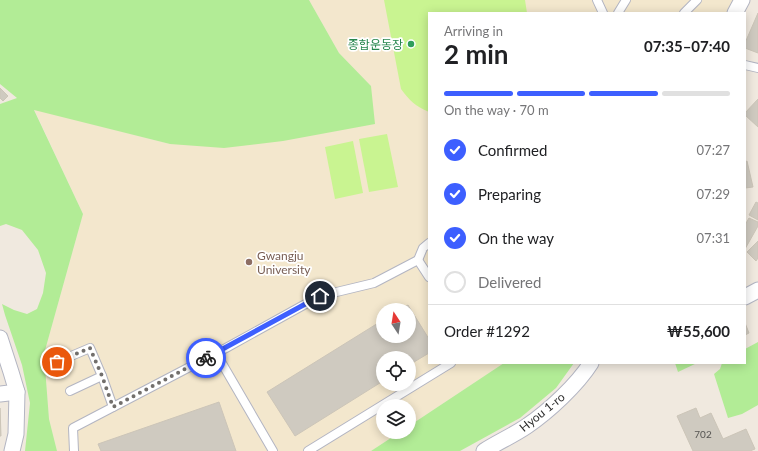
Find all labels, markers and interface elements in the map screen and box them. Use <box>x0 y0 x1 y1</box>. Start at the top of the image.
text: Arriving in <box>444 23 503 39</box>
place label: 종합운동장 <box>348 37 403 52</box>
text: 07:35–07:40 <box>644 37 730 55</box>
text: 2 min <box>444 38 508 70</box>
marker: 종합운동장 <box>406 39 416 49</box>
text: On the way · 70 m <box>444 102 549 118</box>
icon: check <box>444 139 466 161</box>
text: Confirmed <box>478 141 547 159</box>
text: 07:27 <box>697 142 730 158</box>
icon: check <box>444 183 466 205</box>
text: Preparing <box>478 185 541 203</box>
text: 07:29 <box>697 186 730 202</box>
icon: check <box>444 227 466 249</box>
text: On the way <box>478 229 554 247</box>
text: 07:31 <box>697 230 730 246</box>
place label: Gwangju University <box>257 248 311 277</box>
marker: Gwangju University <box>244 257 254 267</box>
text: Delivered <box>478 273 541 291</box>
pin <box>303 279 337 313</box>
icon: home <box>309 285 331 307</box>
north arrow <box>376 303 416 343</box>
map controls <box>376 303 416 439</box>
text: Order #1292 <box>444 322 530 340</box>
text: ₩55,600 <box>667 322 730 340</box>
courier <box>186 338 226 378</box>
pin <box>40 345 74 379</box>
icon: bike <box>195 347 217 369</box>
icon: bag <box>46 351 68 373</box>
button: locate <box>376 351 416 391</box>
street label: Hyou 1-ro <box>516 389 568 435</box>
button: layers <box>376 399 416 439</box>
house number: 702 <box>694 428 712 440</box>

